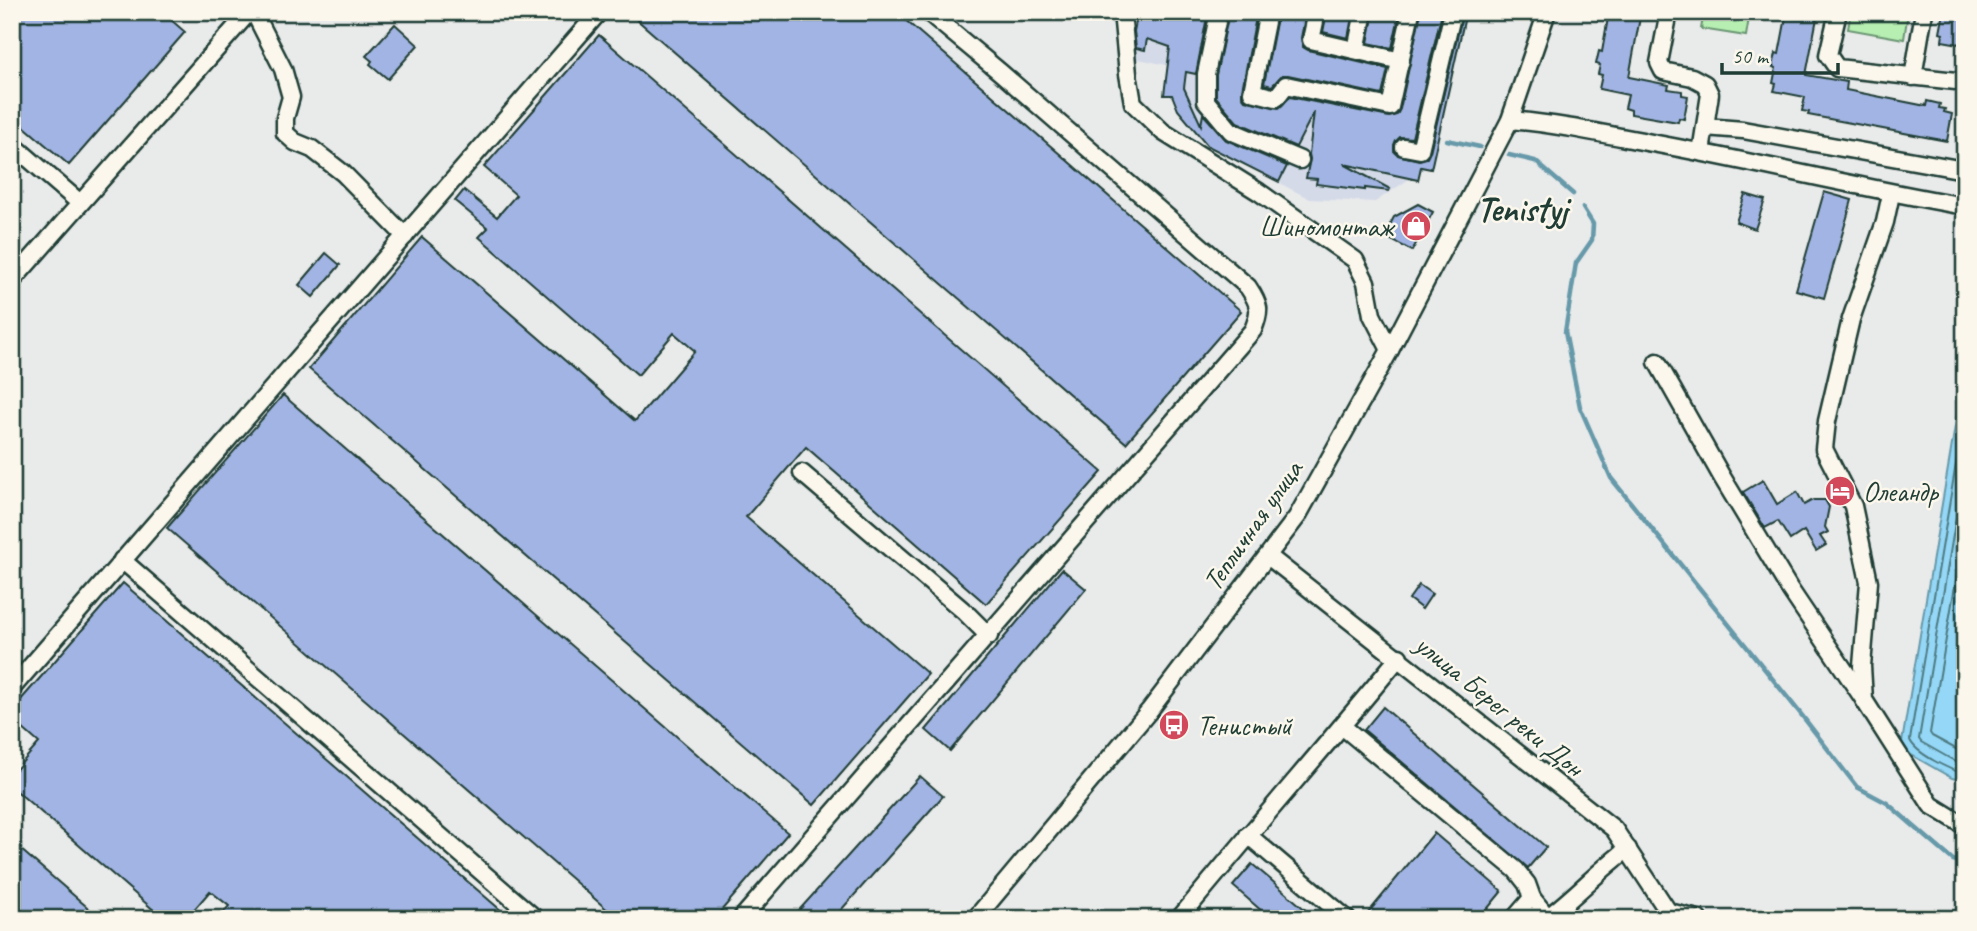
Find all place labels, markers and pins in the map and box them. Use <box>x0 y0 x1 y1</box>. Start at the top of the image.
place label: Шиномонтаж <box>1259 209 1396 244</box>
shop icon: Шиномонтаж <box>1399 209 1433 243</box>
hotel icon: Олеандр <box>1823 474 1857 508</box>
place label: Олеандр <box>1863 474 1940 509</box>
bus stop icon: Тенистый <box>1157 708 1191 742</box>
place label: Тенистый <box>1197 708 1293 743</box>

